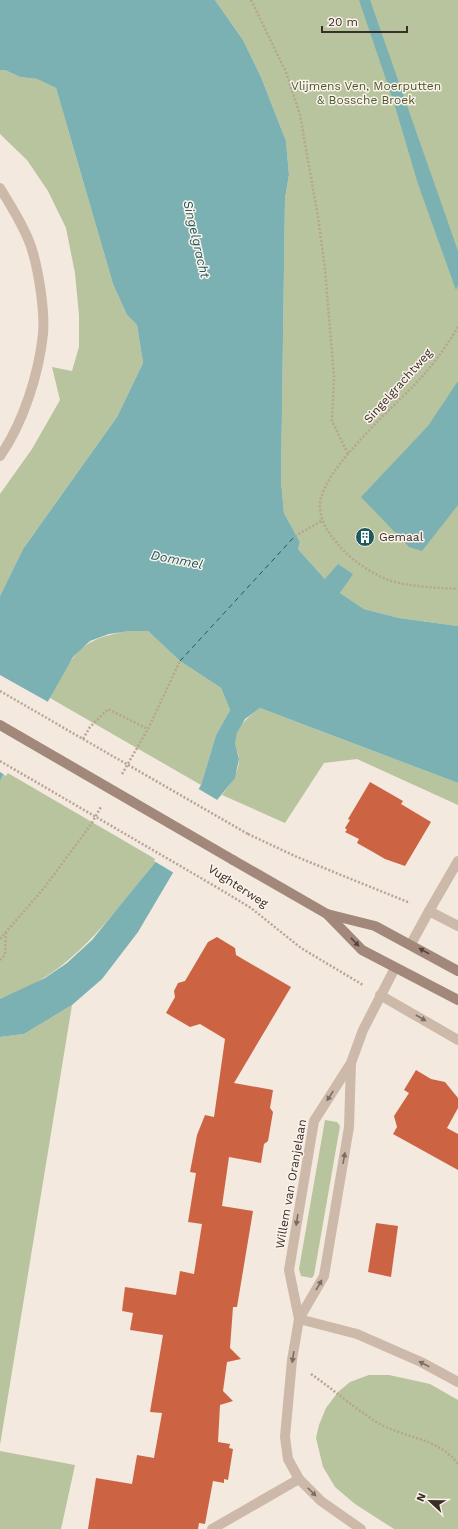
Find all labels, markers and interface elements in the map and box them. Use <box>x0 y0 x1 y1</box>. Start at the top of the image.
scale bar <box>322 8 407 34</box>
text: 20 m <box>328 15 358 29</box>
park label: Vlijmens Ven, Moerputten & Bossche Broek <box>291 79 441 107</box>
water label: Singelgracht <box>180 199 213 280</box>
street label: Singelgrachtweg <box>361 345 436 426</box>
building icon: Gemaal <box>354 526 376 548</box>
place label: Gemaal <box>379 530 424 544</box>
water label: Dommel <box>150 547 204 572</box>
street label: Vughterweg <box>205 861 271 911</box>
one-way arrow <box>350 937 359 947</box>
one-way arrow <box>418 948 430 955</box>
one-way arrow <box>415 1015 427 1022</box>
one-way arrow <box>326 1091 334 1101</box>
street label: Willem van Oranjelaan <box>273 1118 309 1250</box>
one-way arrow <box>341 1152 347 1164</box>
one-way arrow <box>294 1214 300 1226</box>
one-way arrow <box>315 1279 322 1291</box>
one-way arrow <box>289 1351 295 1363</box>
one-way arrow <box>418 1360 430 1367</box>
north arrow <box>410 1481 450 1521</box>
one-way arrow <box>307 1488 317 1497</box>
text: N <box>414 1491 429 1504</box>

